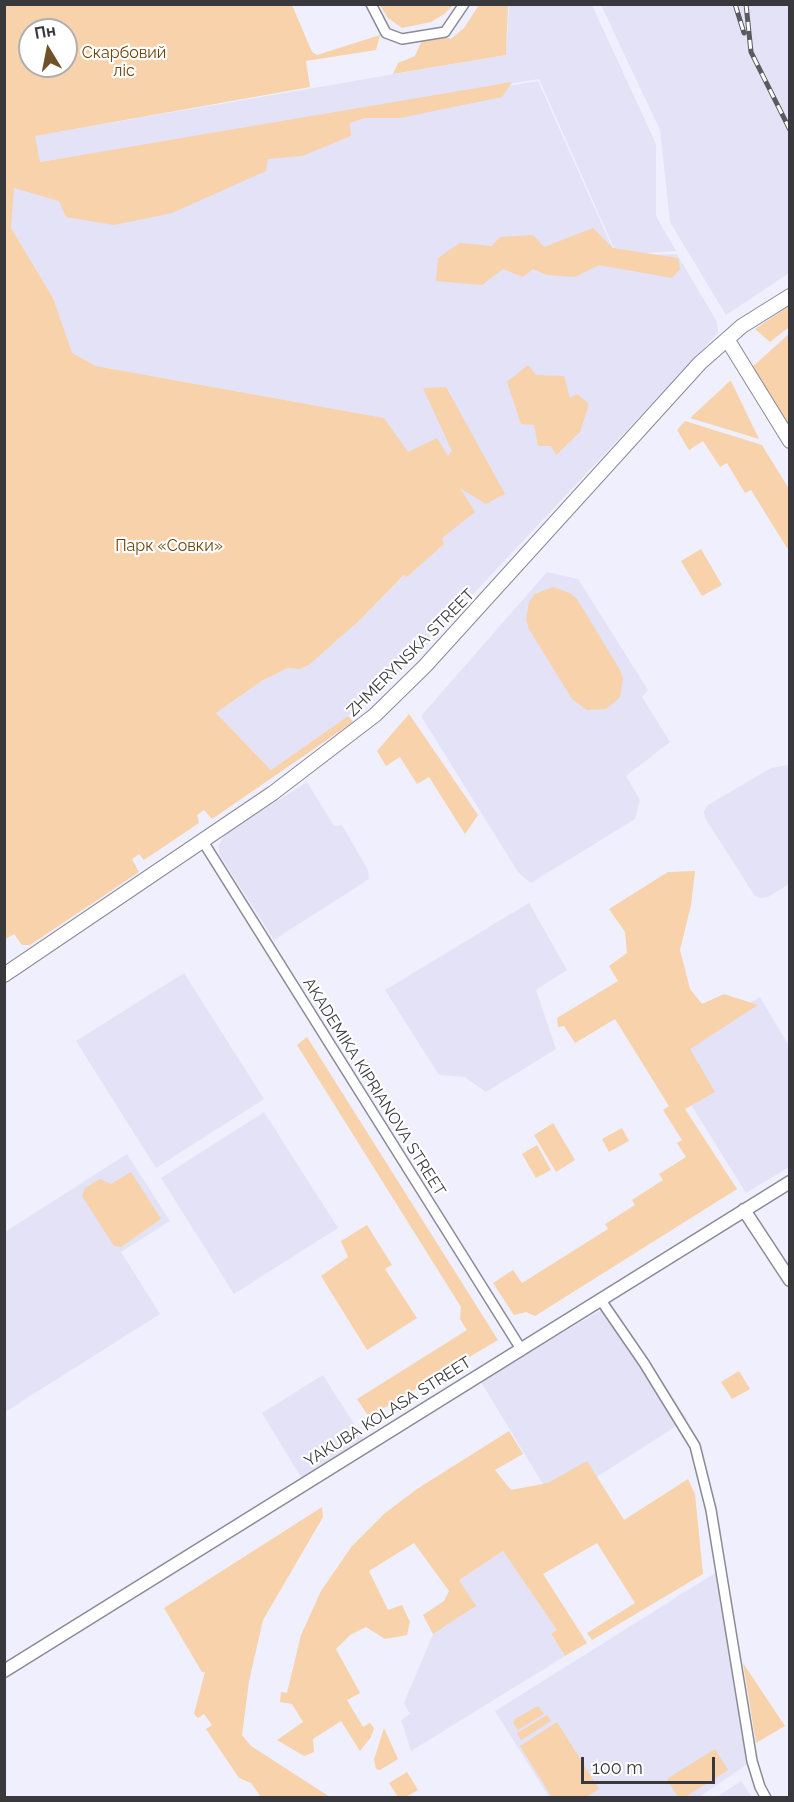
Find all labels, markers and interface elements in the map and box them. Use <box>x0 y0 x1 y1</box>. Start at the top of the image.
north arrow <box>18 18 78 78</box>
text: Пн <box>33 21 57 43</box>
park label: Скарбовий ліс <box>82 43 166 81</box>
park label: Парк «Совки» <box>115 536 223 556</box>
street label: ZHMERYNSKA STREET <box>343 585 479 721</box>
street label: AKADEMIKA KIPRIANOVA STREET <box>299 974 449 1200</box>
street label: YAKUBA KOLASA STREET <box>301 1353 475 1471</box>
scale bar <box>584 1745 718 1783</box>
text: 100 m <box>592 1757 643 1778</box>

